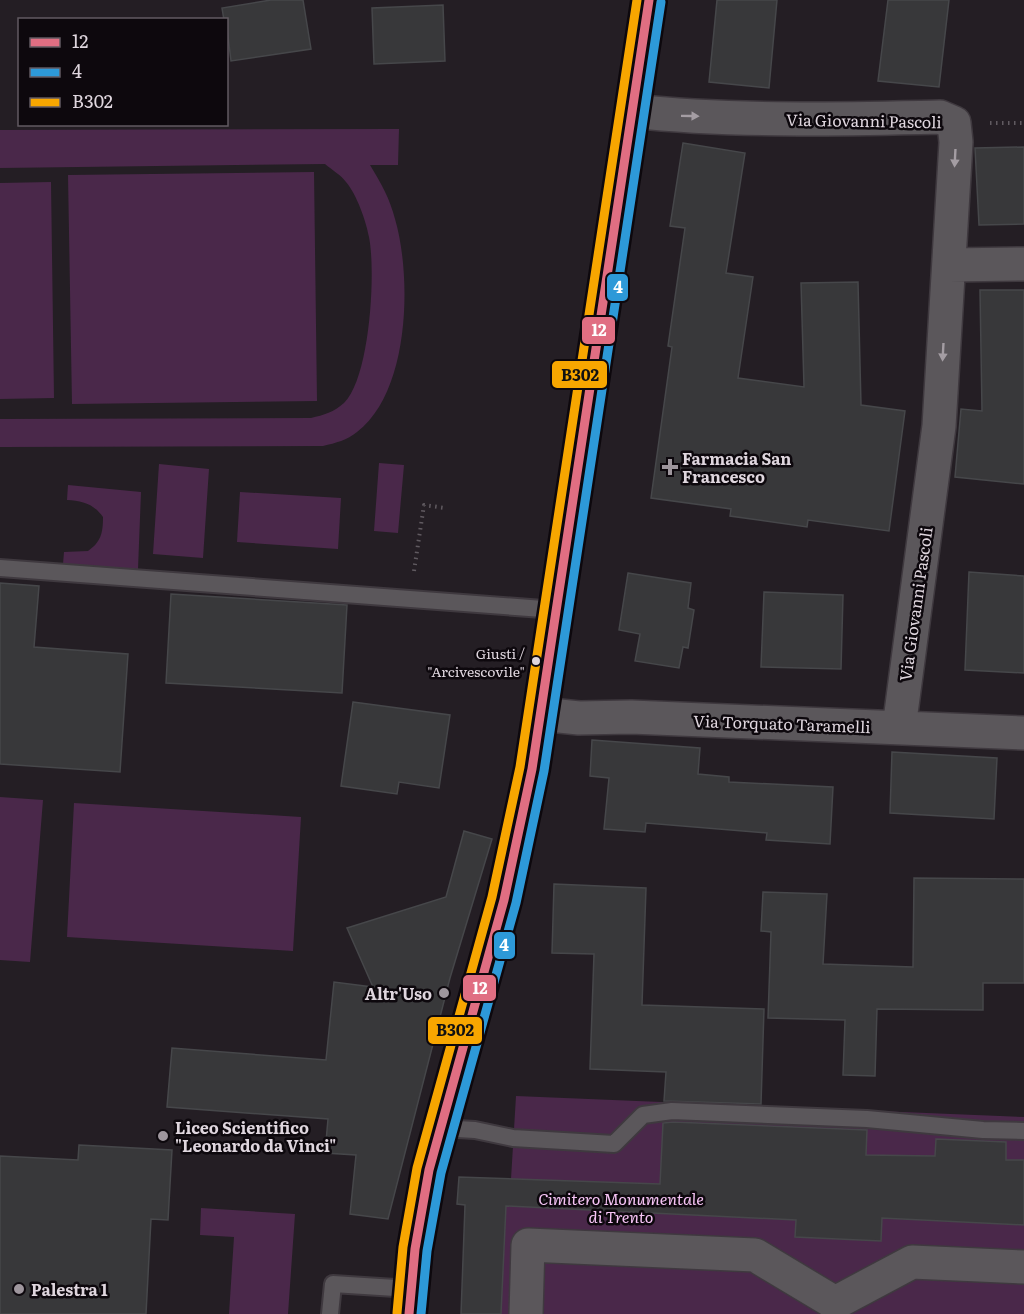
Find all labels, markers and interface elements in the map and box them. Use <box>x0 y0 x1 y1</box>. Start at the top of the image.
legend <box>18 18 228 126</box>
text: 12 <box>72 27 88 54</box>
text: 4 <box>72 57 82 84</box>
text: B302 <box>72 87 113 114</box>
street label: Via Giovanni Pascoli <box>786 107 942 133</box>
one-way arrow <box>681 111 700 120</box>
one-way arrow <box>950 148 960 167</box>
line badge: 4 <box>606 273 629 302</box>
text: 4 <box>613 274 623 298</box>
line badge: 12 <box>581 316 616 345</box>
text: 12 <box>591 317 607 341</box>
one-way arrow <box>939 343 948 362</box>
line badge: B302 <box>551 360 608 389</box>
text: B302 <box>561 362 599 386</box>
place label: Farmacia San Francesco <box>682 446 791 488</box>
marker: Farmacia San Francesco <box>663 460 677 474</box>
street label: Via Giovanni Pascoli <box>892 525 938 683</box>
place label: Giusti / "Arcivescovile" <box>427 643 525 681</box>
marker: Giusti / "Arcivescovile" <box>530 655 542 667</box>
street label: Via Torquato Taramelli <box>693 708 871 738</box>
line badge: 4 <box>493 931 516 960</box>
text: 4 <box>499 932 509 956</box>
line badge: 12 <box>462 974 497 1002</box>
text: 12 <box>472 975 488 999</box>
place label: Altr'Uso <box>365 981 432 1005</box>
marker: Altr'Uso <box>437 986 451 1000</box>
line badge: B302 <box>427 1016 483 1045</box>
text: B302 <box>436 1017 474 1041</box>
place label: Liceo Scientifico "Leonardo da Vinci" <box>175 1115 336 1157</box>
marker: Liceo Scientifico "Leonardo da Vinci" <box>156 1129 170 1143</box>
park label: Cimitero Monumentale di Trento <box>538 1186 704 1228</box>
place label: Palestra 1 <box>31 1277 108 1301</box>
marker: Palestra 1 <box>12 1282 26 1296</box>

